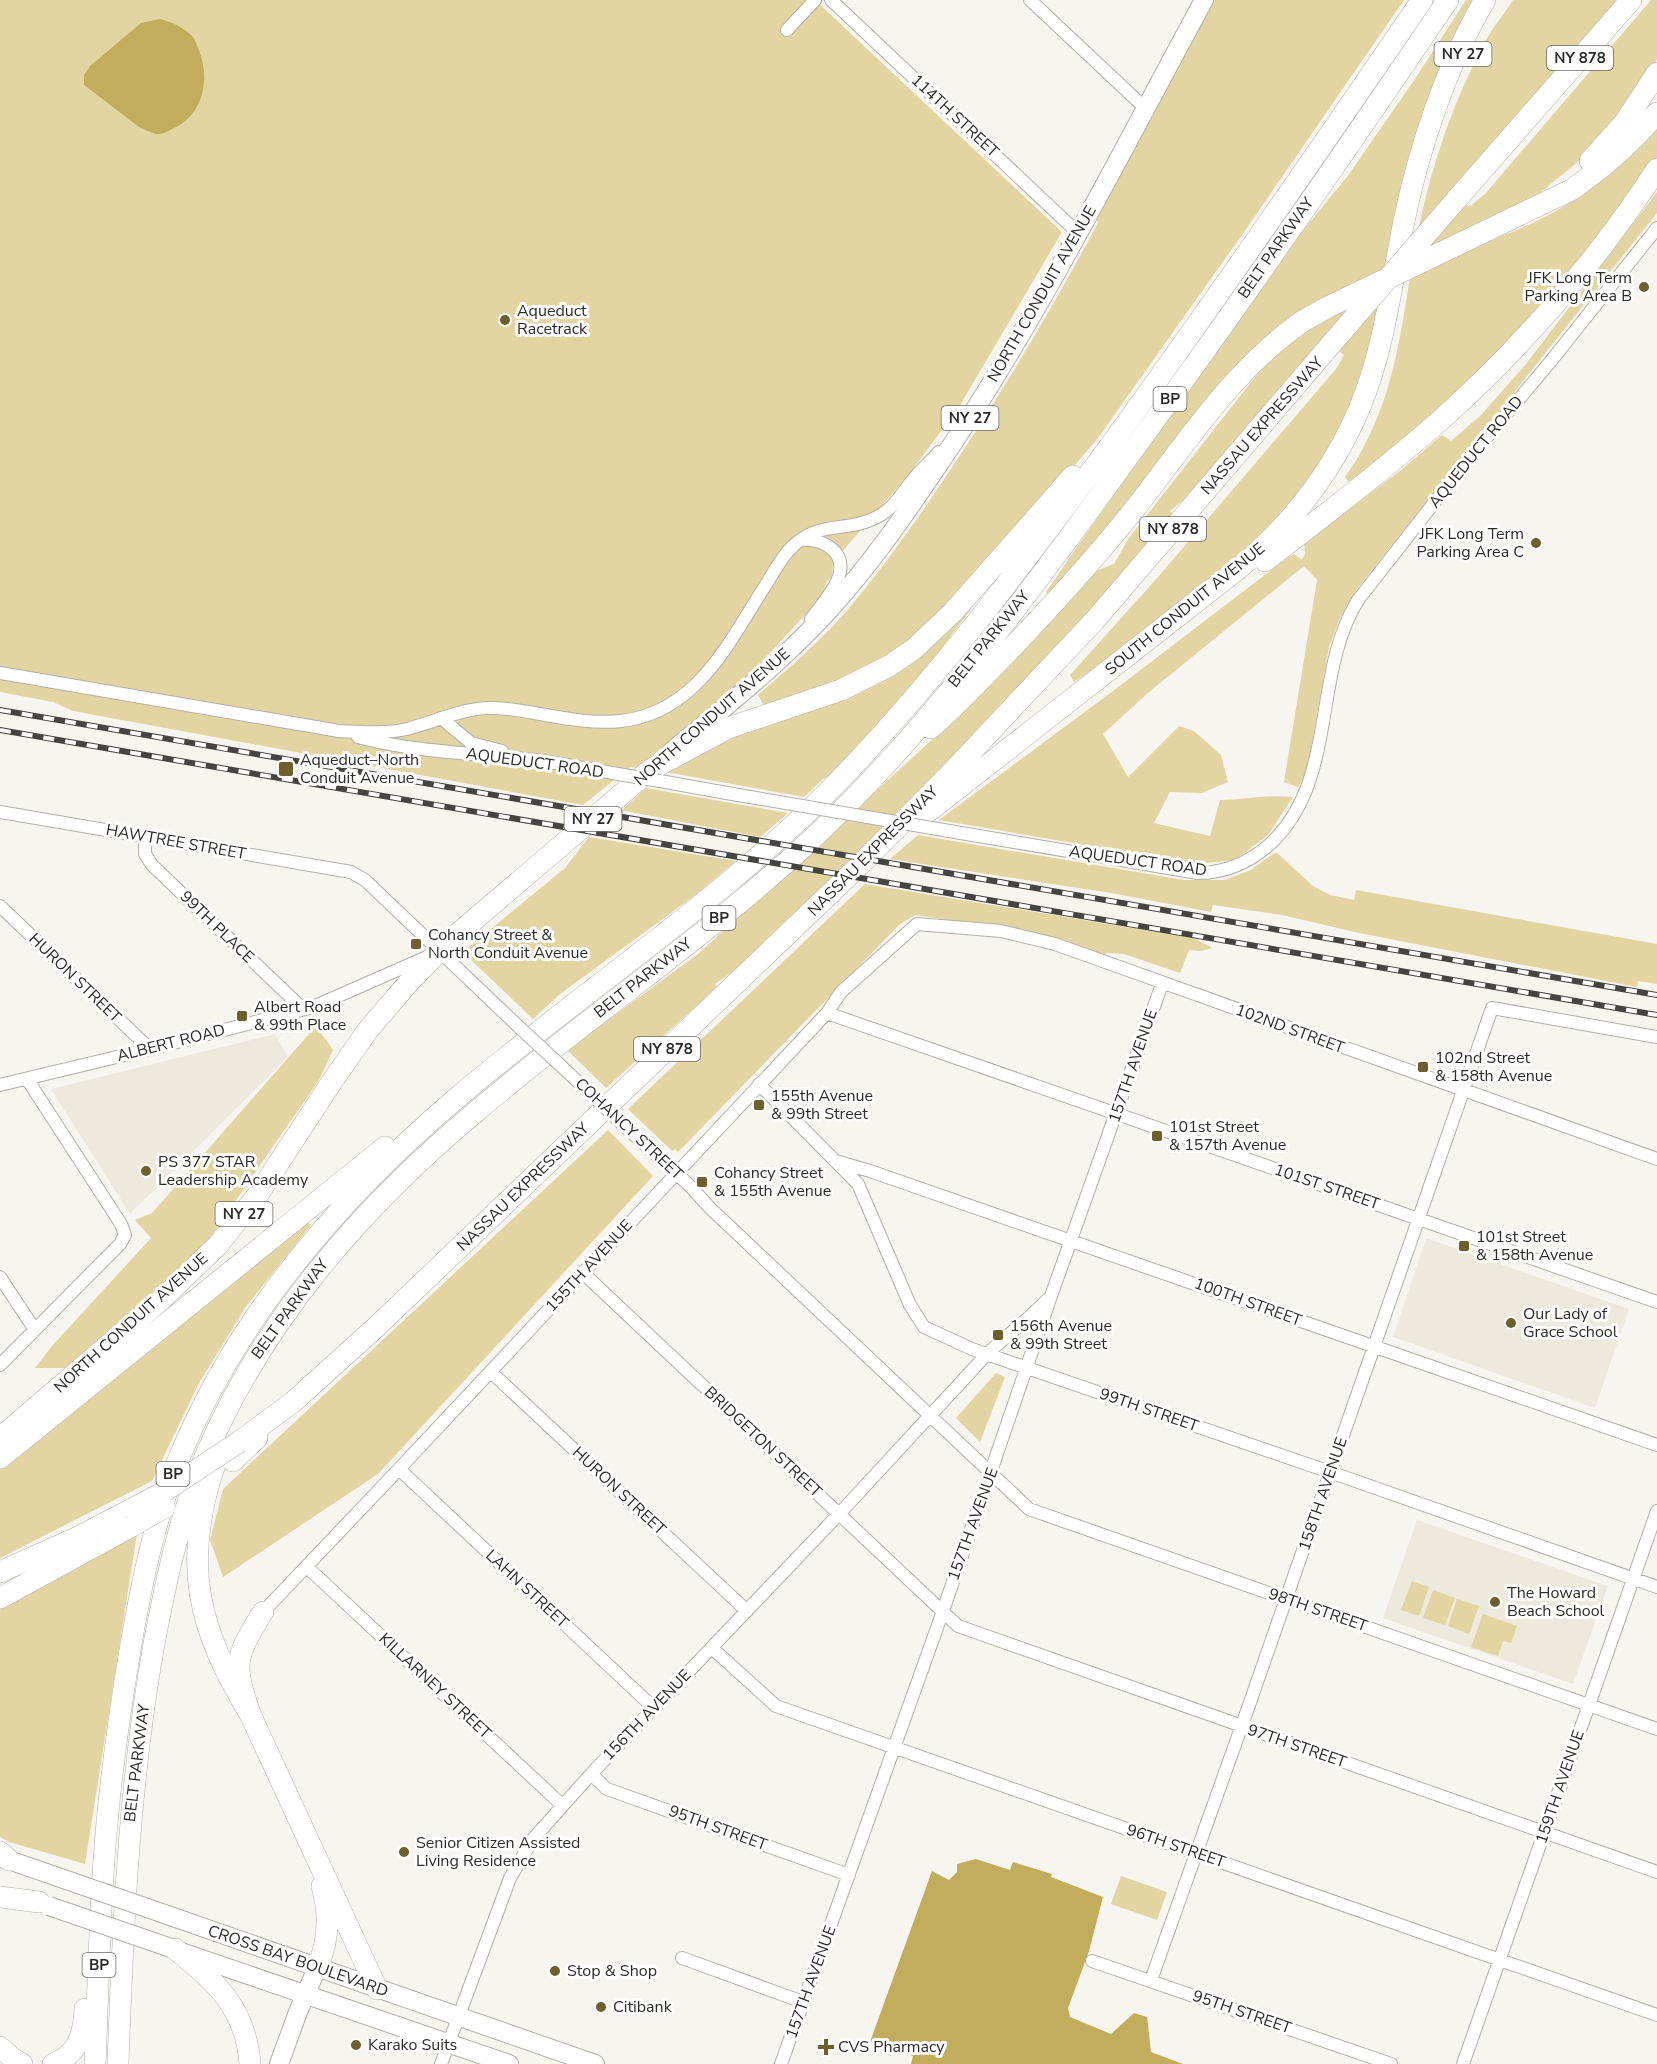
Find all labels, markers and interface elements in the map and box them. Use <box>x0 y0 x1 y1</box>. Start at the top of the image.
road number: NY 27 <box>1434 42 1492 66</box>
road number: NY 878 <box>1547 46 1613 70</box>
street label: 114TH STREET <box>906 70 1004 163</box>
street label: BELT PARKWAY <box>1233 193 1319 303</box>
street label: NORTH CONDUIT AVENUE <box>982 202 1102 386</box>
place label: JFK Long Term Parking Area B <box>1525 267 1632 307</box>
marker: JFK Long Term Parking Area B <box>1637 280 1651 294</box>
place label: Aqueduct Racetrack <box>517 300 588 340</box>
marker: Aqueduct Racetrack <box>498 313 512 327</box>
street label: NASSAU EXPRESSWAY <box>1196 352 1328 500</box>
road number: BP <box>1154 387 1186 411</box>
street label: AQUEDUCT ROAD <box>1424 391 1528 513</box>
road number: NY 27 <box>942 406 998 430</box>
road number: NY 878 <box>1140 517 1206 541</box>
place label: JFK Long Term Parking Area C <box>1417 523 1524 563</box>
marker: JFK Long Term Parking Area C <box>1529 536 1543 550</box>
street label: SOUTH CONDUIT AVENUE <box>1101 538 1269 680</box>
street label: BELT PARKWAY <box>943 586 1035 692</box>
street label: NORTH CONDUIT AVENUE <box>629 643 795 791</box>
street label: AQUEDUCT ROAD <box>465 742 605 784</box>
place label: Aqueduct–North Conduit Avenue <box>300 749 419 789</box>
marker: Aqueduct–North Conduit Avenue <box>277 760 295 778</box>
street label: NASSAU EXPRESSWAY <box>803 781 943 921</box>
road number: NY 27 <box>564 807 622 831</box>
street label: HAWTREE STREET <box>104 819 248 865</box>
street label: AQUEDUCT ROAD <box>1068 840 1208 882</box>
street label: 99TH PLACE <box>175 886 259 968</box>
road number: BP <box>702 906 736 930</box>
place label: Cohancy Street & North Conduit Avenue <box>428 924 588 964</box>
street label: HURON STREET <box>24 928 126 1028</box>
street label: BELT PARKWAY <box>590 933 697 1023</box>
marker: Cohancy Street & North Conduit Avenue <box>409 937 423 951</box>
place label: Albert Road & 99th Place <box>254 996 346 1036</box>
street label: 102ND STREET <box>1232 999 1348 1059</box>
street label: 157TH AVENUE <box>1103 1006 1163 1126</box>
marker: Albert Road & 99th Place <box>235 1009 249 1023</box>
street label: ALBERT ROAD <box>115 1019 227 1067</box>
road number: NY 878 <box>634 1037 700 1061</box>
place label: 102nd Street & 158th Avenue <box>1435 1047 1552 1087</box>
marker: 102nd Street & 158th Avenue <box>1416 1060 1430 1074</box>
street label: COHANCY STREET <box>570 1073 688 1185</box>
place label: 155th Avenue & 99th Street <box>771 1085 873 1125</box>
marker: 155th Avenue & 99th Street <box>752 1098 766 1112</box>
place label: 101st Street & 157th Avenue <box>1169 1116 1286 1156</box>
street label: NASSAU EXPRESSWAY <box>452 1117 594 1256</box>
marker: 101st Street & 157th Avenue <box>1150 1129 1164 1143</box>
place label: PS 377 STAR Leadership Academy <box>158 1151 309 1191</box>
street label: 101ST STREET <box>1271 1159 1383 1215</box>
place label: Cohancy Street & 155th Avenue <box>714 1162 831 1202</box>
marker: PS 377 STAR Leadership Academy <box>139 1164 153 1178</box>
marker: Cohancy Street & 155th Avenue <box>695 1175 709 1189</box>
road number: NY 27 <box>216 1202 272 1226</box>
street label: 155TH AVENUE <box>540 1215 638 1317</box>
place label: 101st Street & 158th Avenue <box>1476 1226 1593 1266</box>
marker: 101st Street & 158th Avenue <box>1457 1239 1471 1253</box>
street label: NORTH CONDUIT AVENUE <box>49 1248 213 1398</box>
street label: BELT PARKWAY <box>246 1254 334 1363</box>
street label: 100TH STREET <box>1191 1272 1305 1332</box>
place label: Our Lady of Grace School <box>1523 1303 1618 1343</box>
place label: 156th Avenue & 99th Street <box>1010 1315 1112 1355</box>
marker: Our Lady of Grace School <box>1504 1316 1518 1330</box>
marker: 156th Avenue & 99th Street <box>991 1328 1005 1342</box>
street label: BRIDGETON STREET <box>699 1382 827 1503</box>
street label: 99TH STREET <box>1097 1383 1202 1437</box>
street label: 158TH AVENUE <box>1293 1434 1353 1554</box>
street label: HURON STREET <box>567 1442 671 1540</box>
road number: BP <box>156 1462 190 1486</box>
street label: 157TH AVENUE <box>942 1464 1004 1584</box>
street label: LAHN STREET <box>481 1545 574 1633</box>
place label: The Howard Beach School <box>1507 1582 1605 1622</box>
street label: 98TH STREET <box>1266 1583 1371 1637</box>
marker: The Howard Beach School <box>1488 1595 1502 1609</box>
street label: KILLARNEY STREET <box>374 1628 496 1744</box>
street label: 156TH AVENUE <box>598 1665 696 1765</box>
street label: BELT PARKWAY <box>119 1702 155 1823</box>
street label: 97TH STREET <box>1245 1719 1350 1773</box>
street label: 159TH AVENUE <box>1530 1727 1590 1847</box>
street label: 95TH STREET <box>666 1800 771 1856</box>
street label: 96TH STREET <box>1124 1819 1229 1873</box>
place label: Senior Citizen Assisted Living Residence <box>416 1832 580 1872</box>
marker: Senior Citizen Assisted Living Residence <box>397 1845 411 1859</box>
street label: CROSS BAY BOULEVARD <box>205 1920 391 2002</box>
street label: 157TH AVENUE <box>780 1922 842 2042</box>
road number: BP <box>82 1953 116 1977</box>
place label: Stop & Shop <box>567 1960 657 1982</box>
marker: Stop & Shop <box>548 1964 562 1978</box>
street label: 95TH STREET <box>1190 1985 1295 2039</box>
place label: Citibank <box>613 1996 673 2018</box>
marker: Citibank <box>594 2000 608 2014</box>
place label: Karako Suits <box>368 2034 457 2056</box>
place label: CVS Pharmacy <box>838 2036 945 2058</box>
marker: Karako Suits <box>349 2038 363 2052</box>
marker: CVS Pharmacy <box>819 2040 833 2054</box>

